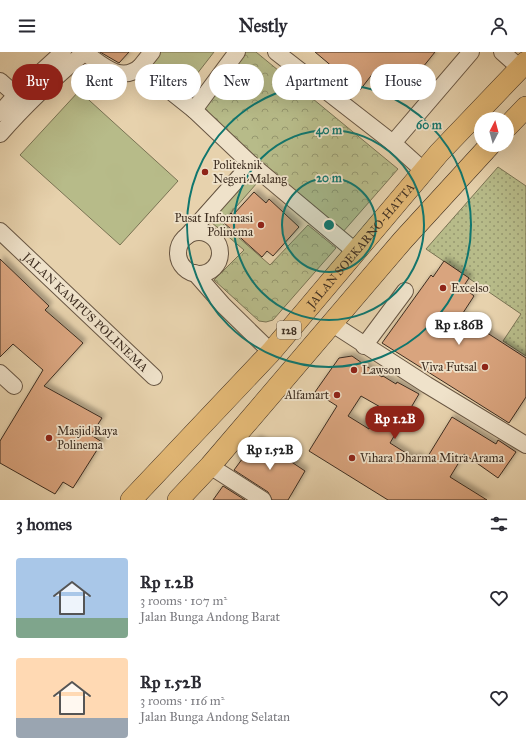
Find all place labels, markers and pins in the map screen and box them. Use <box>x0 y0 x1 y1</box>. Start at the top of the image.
place label: Politeknik Negeri Malang <box>213 158 287 187</box>
marker: Politeknik Negeri Malang <box>200 167 210 177</box>
place label: Pusat Informasi Polinema <box>174 211 254 239</box>
centre of rings <box>322 218 336 232</box>
marker: Pusat Informasi Polinema <box>256 220 266 230</box>
place label: Excelso <box>451 281 489 295</box>
marker: Excelso <box>438 283 448 293</box>
pin: Rp 1.86B <box>418 312 500 346</box>
place label: Viva Futsal <box>420 360 478 374</box>
marker: Viva Futsal <box>480 362 490 372</box>
place label: Lawson <box>362 363 401 377</box>
marker: Lawson <box>349 365 359 375</box>
place label: Alfamart <box>284 388 330 402</box>
marker: Alfamart <box>332 390 342 400</box>
pin: Rp 1.2B <box>358 406 432 440</box>
place label: Masjid Raya Polinema <box>57 424 119 452</box>
marker: Masjid Raya Polinema <box>44 433 54 443</box>
pin: Rp 1.52B <box>229 437 311 471</box>
place label: Vihara Dharma Mitra Arama <box>359 451 505 465</box>
marker: Vihara Dharma Mitra Arama <box>347 453 357 463</box>

